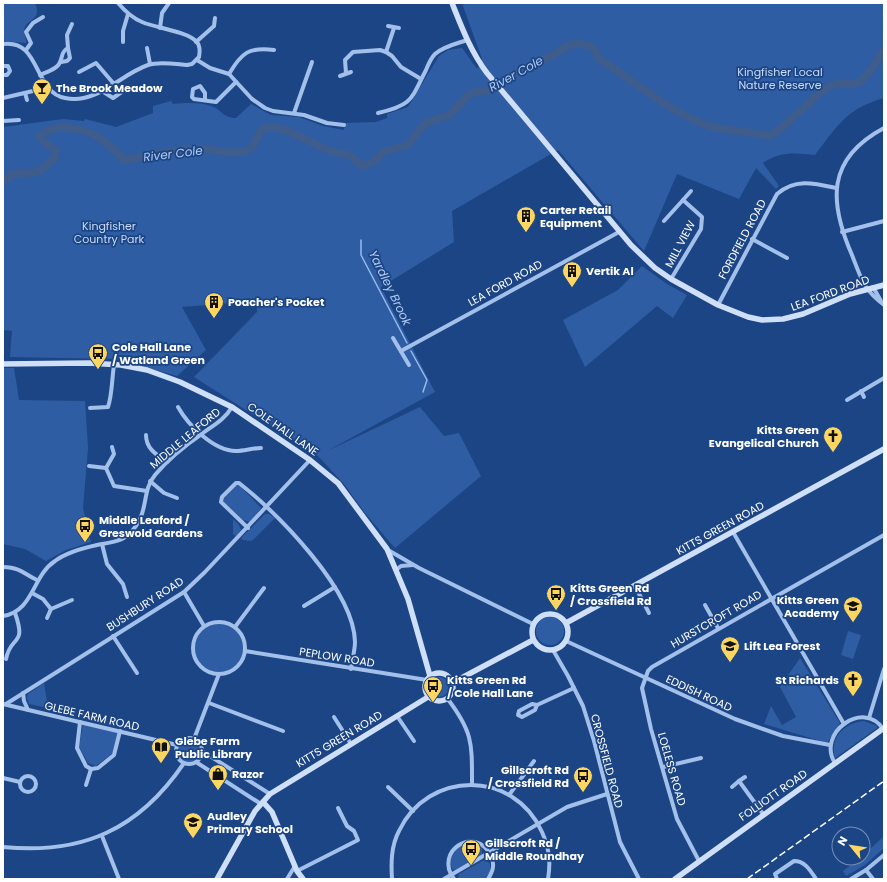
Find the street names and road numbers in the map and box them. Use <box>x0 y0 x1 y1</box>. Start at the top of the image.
street label: FORDFIELD ROAD <box>714 196 770 282</box>
street label: MILL VIEW <box>661 217 699 270</box>
street label: LEA FORD ROAD <box>465 256 545 310</box>
street label: LEA FORD ROAD <box>788 271 872 315</box>
street label: COLE HALL LANE <box>244 399 322 459</box>
street label: MIDDLE LEAFORD <box>146 404 224 472</box>
street label: KITTS GREEN ROAD <box>673 497 767 559</box>
street label: BUSHBURY ROAD <box>103 573 187 635</box>
street label: HURSTCROFT ROAD <box>667 586 765 652</box>
street label: PEPLOW ROAD <box>298 643 376 671</box>
street label: EDDISH ROAD <box>663 671 735 715</box>
street label: GLEBE FARM ROAD <box>43 697 141 735</box>
street label: KITTS GREEN ROAD <box>293 707 385 771</box>
street label: CROSSFIELD ROAD <box>587 712 627 810</box>
street label: LOELESS ROAD <box>654 730 690 808</box>
street label: FOLLIOTT ROAD <box>735 765 811 825</box>

